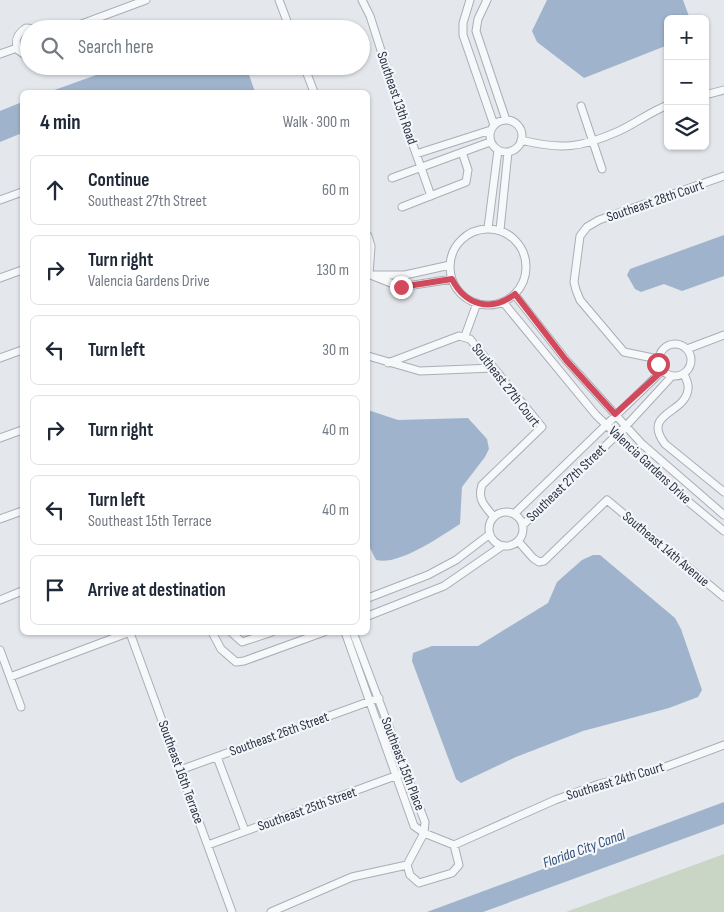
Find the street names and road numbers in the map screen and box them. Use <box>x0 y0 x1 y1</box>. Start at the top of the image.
street label: Southeast 13th Road <box>373 49 421 147</box>
street label: Southeast 28th Court <box>604 176 706 226</box>
street label: Southeast 27th Court <box>468 340 544 430</box>
street label: Valencia Gardens Drive <box>605 422 695 508</box>
street label: Southeast 27th Street <box>523 441 609 525</box>
street label: Southeast 14th Avenue <box>619 508 713 590</box>
street label: Southeast 26th Street <box>227 708 331 760</box>
street label: Southeast 15th Place <box>377 715 429 813</box>
street label: Southeast 16th Terrace <box>154 718 208 826</box>
street label: Southeast 24th Court <box>564 758 666 804</box>
street label: Southeast 25th Street <box>255 783 359 835</box>

